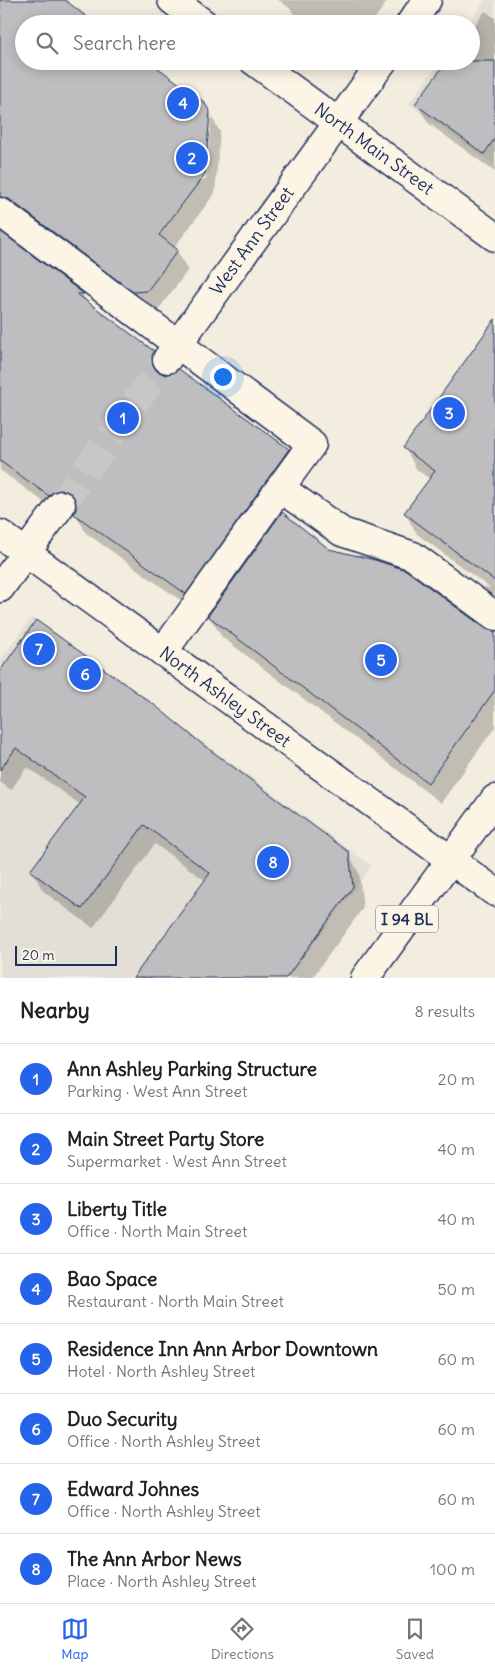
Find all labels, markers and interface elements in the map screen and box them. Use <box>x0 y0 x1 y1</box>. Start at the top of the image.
search box <box>15 15 480 70</box>
icon: search <box>33 29 61 57</box>
text: Search here <box>73 31 176 55</box>
pin: 4 <box>167 84 199 122</box>
street label: North Main Street <box>310 98 438 200</box>
pin: 2 <box>176 139 208 177</box>
street label: West Ann Street <box>204 182 299 300</box>
your location <box>210 364 236 390</box>
pin: 3 <box>433 394 465 432</box>
pin: 1 <box>107 399 139 437</box>
pin: 7 <box>23 630 55 668</box>
street label: North Ashley Street <box>155 641 296 752</box>
pin: 5 <box>365 641 397 679</box>
pin: 6 <box>69 655 101 693</box>
pin: 8 <box>257 843 289 881</box>
road number: I 94 BL <box>376 906 438 932</box>
scale bar <box>15 943 118 966</box>
text: 20 m <box>22 946 55 964</box>
text: Nearby <box>20 997 90 1024</box>
text: 8 results <box>414 1001 475 1021</box>
text: Ann Ashley Parking Structure <box>67 1057 317 1081</box>
text: 1 <box>33 1069 39 1089</box>
text: 20 m <box>438 1069 475 1089</box>
text: Parking · West Ann Street <box>67 1081 247 1101</box>
text: Main Street Party Store <box>67 1127 264 1151</box>
text: 2 <box>32 1139 40 1159</box>
text: 40 m <box>437 1139 475 1159</box>
text: Supermarket · West Ann Street <box>67 1151 287 1171</box>
text: Liberty Title <box>67 1197 167 1221</box>
text: 3 <box>31 1209 41 1229</box>
text: 40 m <box>437 1209 475 1229</box>
text: Office · North Main Street <box>67 1221 247 1241</box>
text: Bao Space <box>67 1267 157 1291</box>
text: 4 <box>31 1279 41 1299</box>
text: 50 m <box>437 1279 475 1299</box>
text: Restaurant · North Main Street <box>67 1291 284 1311</box>
text: Residence Inn Ann Arbor Downtown <box>67 1337 378 1361</box>
text: 5 <box>31 1349 41 1369</box>
text: 60 m <box>437 1349 475 1369</box>
text: Hotel · North Ashley Street <box>67 1361 255 1381</box>
text: Duo Security <box>67 1407 177 1431</box>
text: 6 <box>31 1419 41 1439</box>
text: 60 m <box>437 1419 475 1439</box>
text: Office · North Ashley Street <box>67 1431 261 1451</box>
text: Edward Johnes <box>67 1477 199 1501</box>
text: 7 <box>32 1489 40 1509</box>
text: 60 m <box>437 1489 475 1509</box>
text: Office · North Ashley Street <box>67 1501 261 1521</box>
text: The Ann Arbor News <box>67 1547 242 1571</box>
text: 8 <box>31 1559 41 1579</box>
text: 100 m <box>430 1559 475 1579</box>
text: Place · North Ashley Street <box>67 1571 256 1591</box>
tab: Map <box>61 1615 89 1663</box>
tab: Directions <box>211 1615 274 1663</box>
tab: Saved <box>396 1615 434 1663</box>

